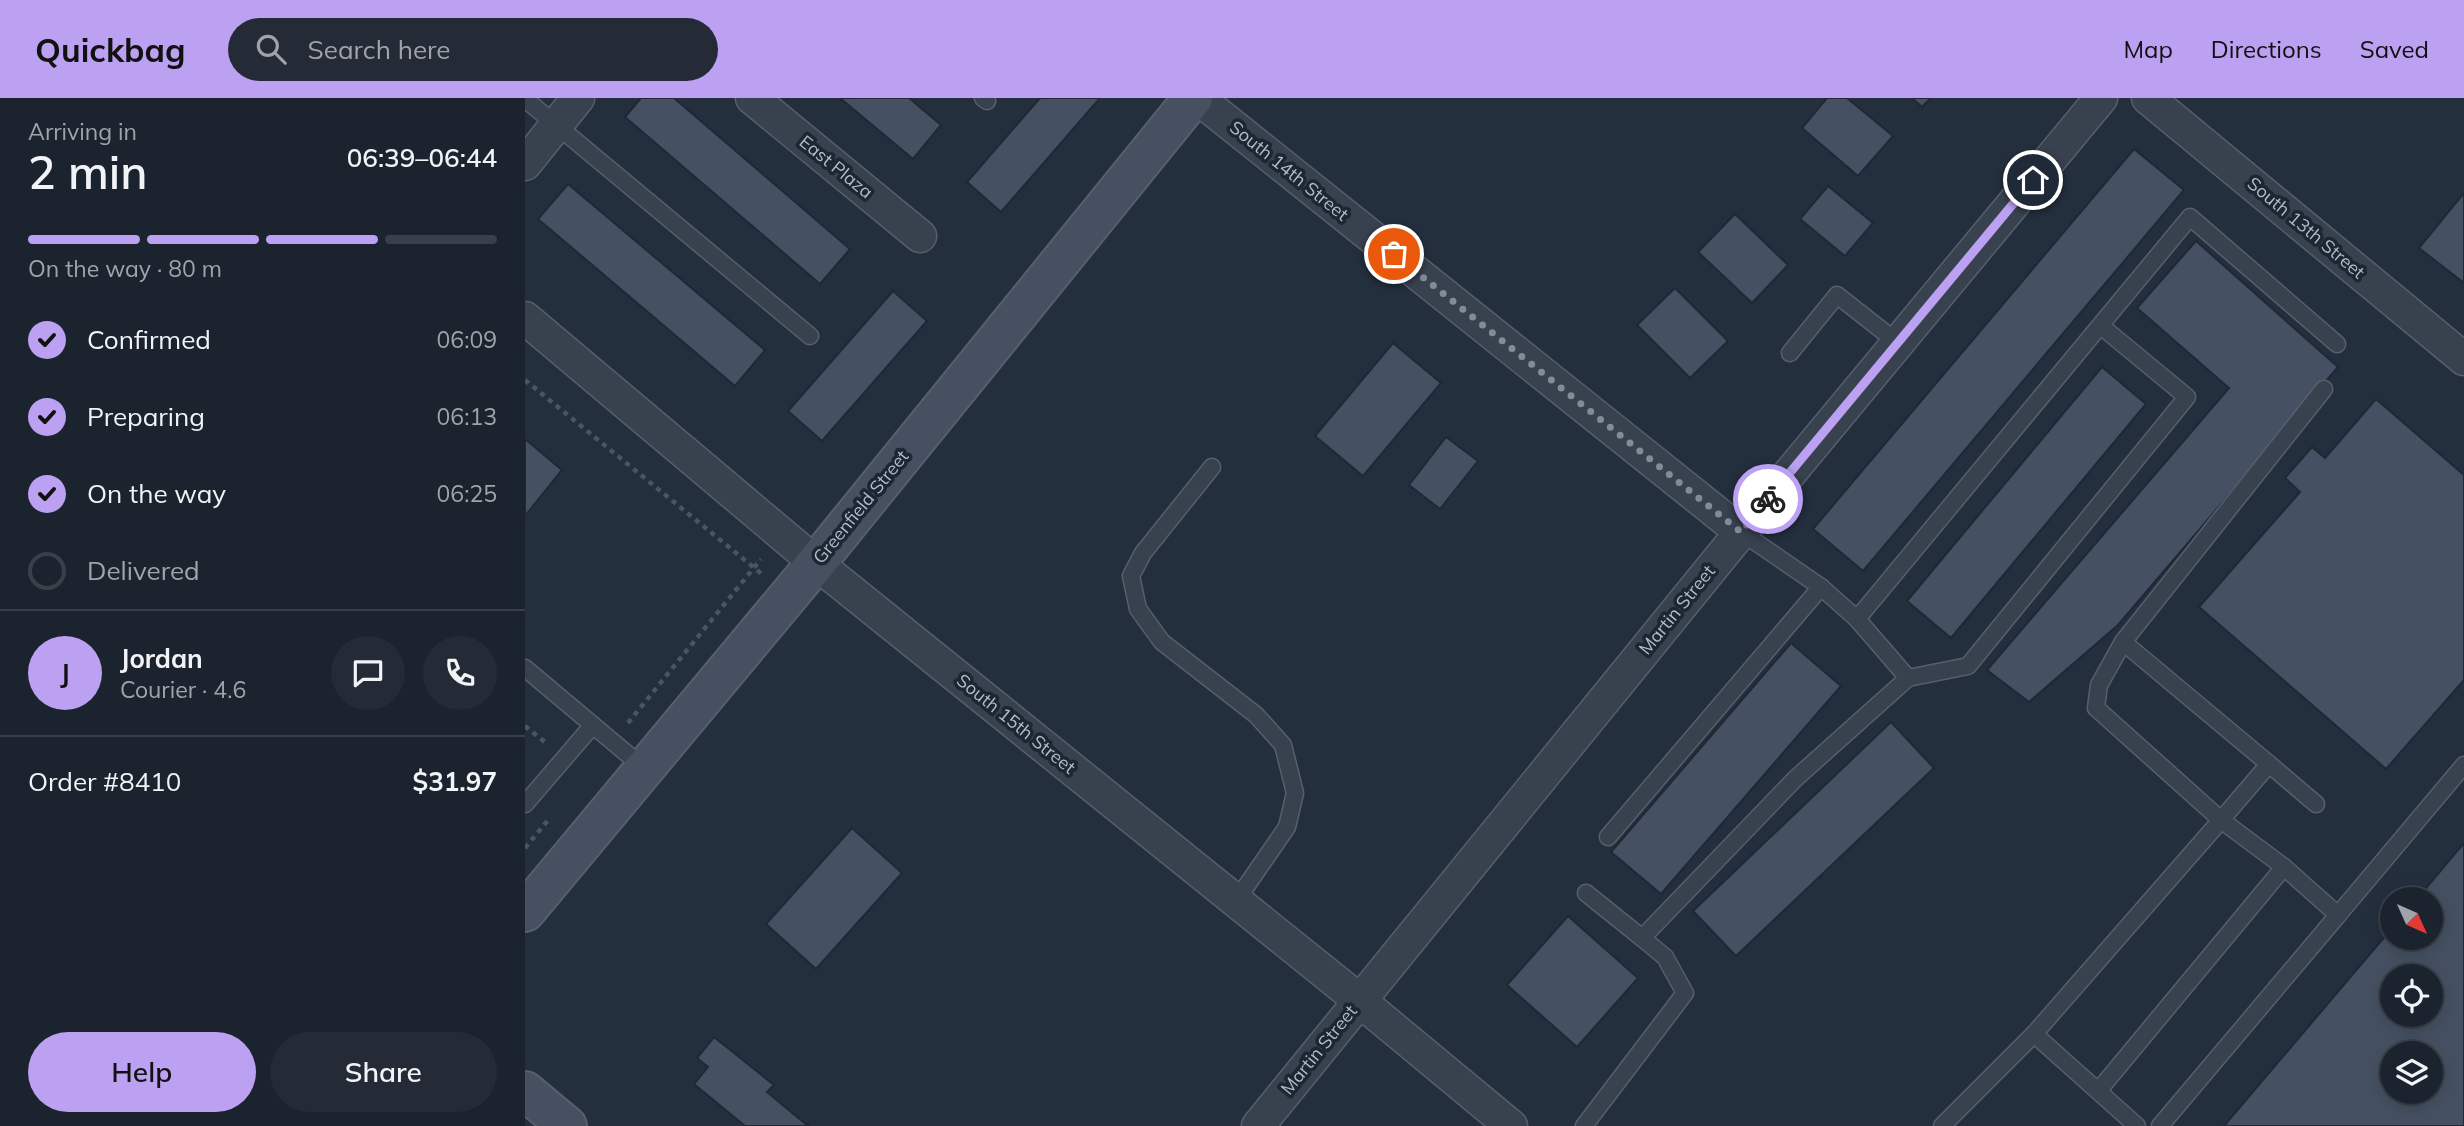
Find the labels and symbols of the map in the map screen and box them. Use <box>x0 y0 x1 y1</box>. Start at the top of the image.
street label: South 14th Street <box>1225 116 1353 226</box>
street label: East Plaza <box>795 130 878 203</box>
pin <box>2003 150 2063 210</box>
street label: South 13th Street <box>2243 172 2370 283</box>
pin <box>1364 224 1424 284</box>
street label: Greenfield Street <box>808 445 913 568</box>
courier <box>1733 464 1803 534</box>
street label: Martin Street <box>1633 560 1720 659</box>
street label: South 15th Street <box>952 669 1080 779</box>
north arrow <box>2380 887 2443 950</box>
street label: Martin Street <box>1275 1000 1362 1099</box>

